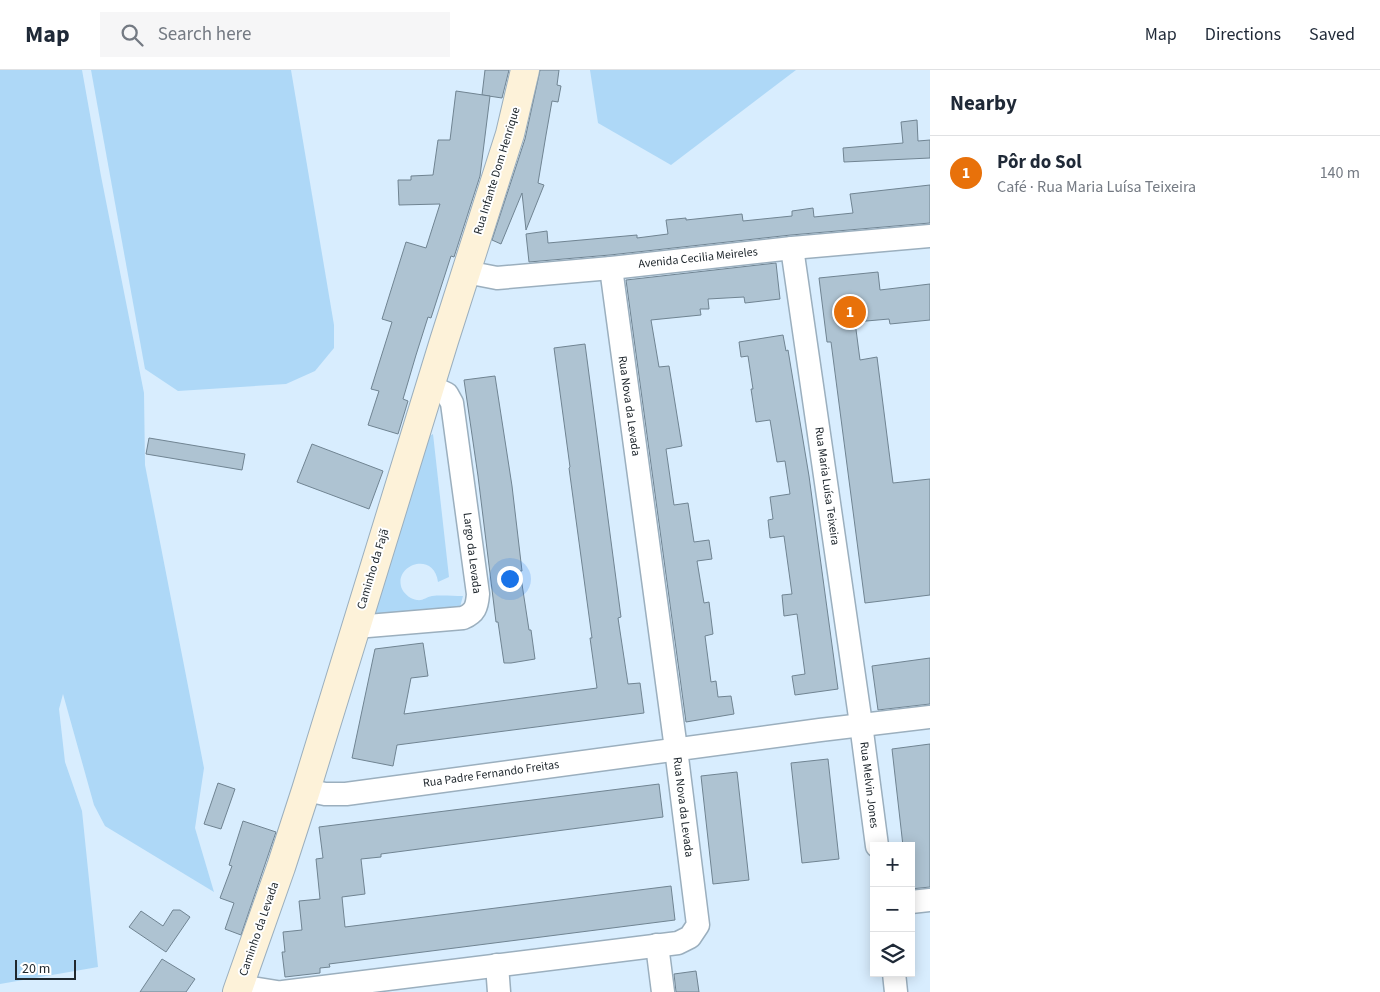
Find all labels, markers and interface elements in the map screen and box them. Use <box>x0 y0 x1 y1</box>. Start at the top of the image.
search box <box>100 12 450 57</box>
text: Map <box>25 17 70 52</box>
icon: search <box>118 21 146 49</box>
text: Search here <box>158 21 251 48</box>
text: Map <box>1145 22 1177 47</box>
text: Directions <box>1205 22 1281 47</box>
text: Saved <box>1309 22 1355 47</box>
text: Nearby <box>950 88 1017 118</box>
street label: Rua Infante Dom Henrique <box>470 105 525 237</box>
text: Pôr do Sol <box>997 149 1082 176</box>
text: 1 <box>962 162 970 184</box>
text: 140 m <box>1320 162 1360 184</box>
text: Café · Rua Maria Luísa Teixeira <box>997 176 1196 198</box>
street label: Avenida Cecilia Meireles <box>637 243 759 273</box>
pin: 1 <box>834 293 866 331</box>
street label: Rua Nova da Levada <box>614 355 644 457</box>
street label: Rua Maria Luísa Teixeira <box>810 426 844 546</box>
street label: Largo da Levada <box>459 511 485 595</box>
street label: Caminho da Fajã <box>353 527 393 611</box>
your location <box>497 566 523 592</box>
street label: Rua Melvin Jones <box>855 741 883 829</box>
street label: Rua Padre Fernando Freitas <box>422 756 560 792</box>
street label: Rua Nova da Levada <box>668 756 698 858</box>
map controls <box>870 842 915 977</box>
button: + <box>870 842 915 887</box>
street label: Caminho da Levada <box>235 880 283 978</box>
button: − <box>870 887 915 932</box>
button: layers <box>870 932 915 977</box>
scale bar <box>15 957 76 980</box>
text: 20 m <box>22 959 50 979</box>

